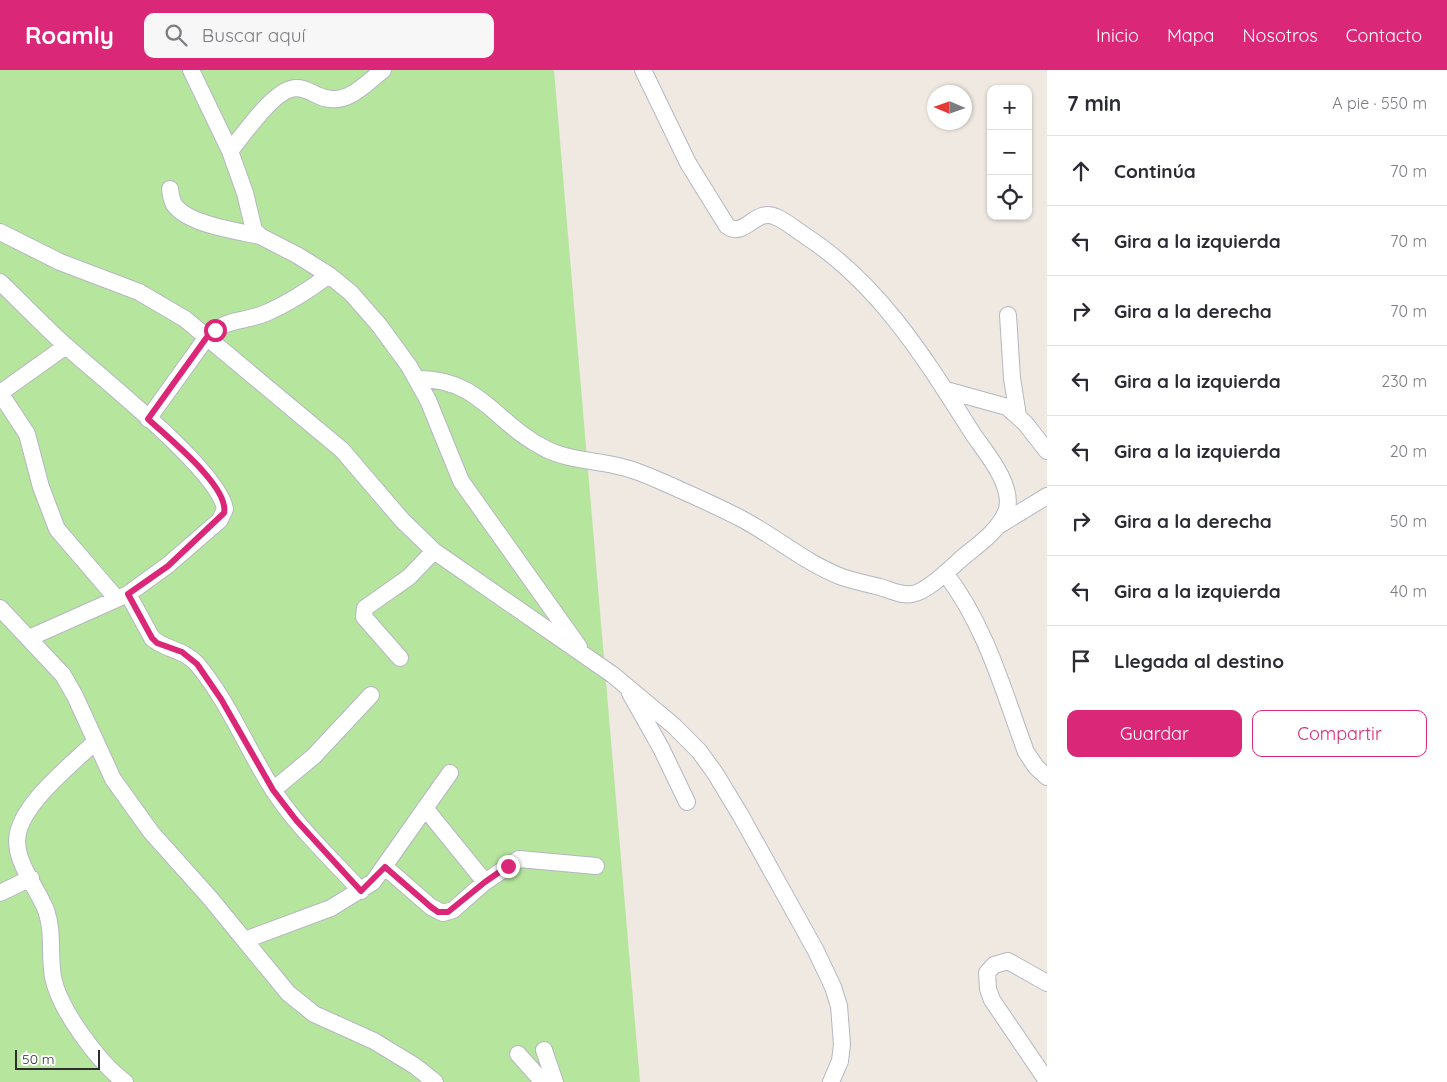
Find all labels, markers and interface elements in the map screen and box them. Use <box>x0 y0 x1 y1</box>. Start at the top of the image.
search box <box>144 13 494 58</box>
text: Roamly <box>25 20 114 50</box>
icon: search <box>162 21 190 49</box>
text: Buscar aquí <box>202 23 306 47</box>
text: Inicio <box>1096 24 1139 47</box>
text: Mapa <box>1167 24 1215 47</box>
text: Nosotros <box>1243 24 1318 47</box>
text: Contacto <box>1346 24 1422 47</box>
north arrow <box>927 85 972 130</box>
map controls <box>987 85 1032 220</box>
button: + <box>987 85 1032 130</box>
text: 7 min <box>1067 90 1121 116</box>
text: A pie · 550 m <box>1332 93 1427 113</box>
button: − <box>987 130 1032 175</box>
icon: ahead <box>1067 157 1095 185</box>
text: Continúa <box>1114 159 1196 183</box>
text: 70 m <box>1390 161 1427 181</box>
button: locate <box>987 175 1032 220</box>
icon: left <box>1067 227 1095 255</box>
text: Gira a la izquierda <box>1114 229 1281 253</box>
text: 70 m <box>1390 231 1427 251</box>
icon: right <box>1067 297 1095 325</box>
text: Gira a la derecha <box>1114 299 1272 323</box>
text: 70 m <box>1390 301 1427 321</box>
route start <box>204 319 227 342</box>
icon: left <box>1067 367 1095 395</box>
text: Gira a la izquierda <box>1114 369 1281 393</box>
text: 230 m <box>1381 371 1427 391</box>
icon: left <box>1067 437 1095 465</box>
text: Gira a la izquierda <box>1114 439 1281 463</box>
text: 20 m <box>1390 441 1427 461</box>
icon: right <box>1067 507 1095 535</box>
text: Gira a la derecha <box>1114 509 1272 533</box>
text: 50 m <box>1390 511 1427 531</box>
icon: left <box>1067 577 1095 605</box>
text: Gira a la izquierda <box>1114 579 1281 603</box>
text: 40 m <box>1390 581 1427 601</box>
icon: arrive <box>1067 647 1095 675</box>
text: Llegada al destino <box>1114 649 1284 673</box>
button: Guardar <box>1067 710 1242 757</box>
button: Compartir <box>1252 710 1427 757</box>
route end <box>497 855 520 878</box>
scale bar <box>15 1047 100 1070</box>
text: 50 m <box>22 1050 55 1068</box>

